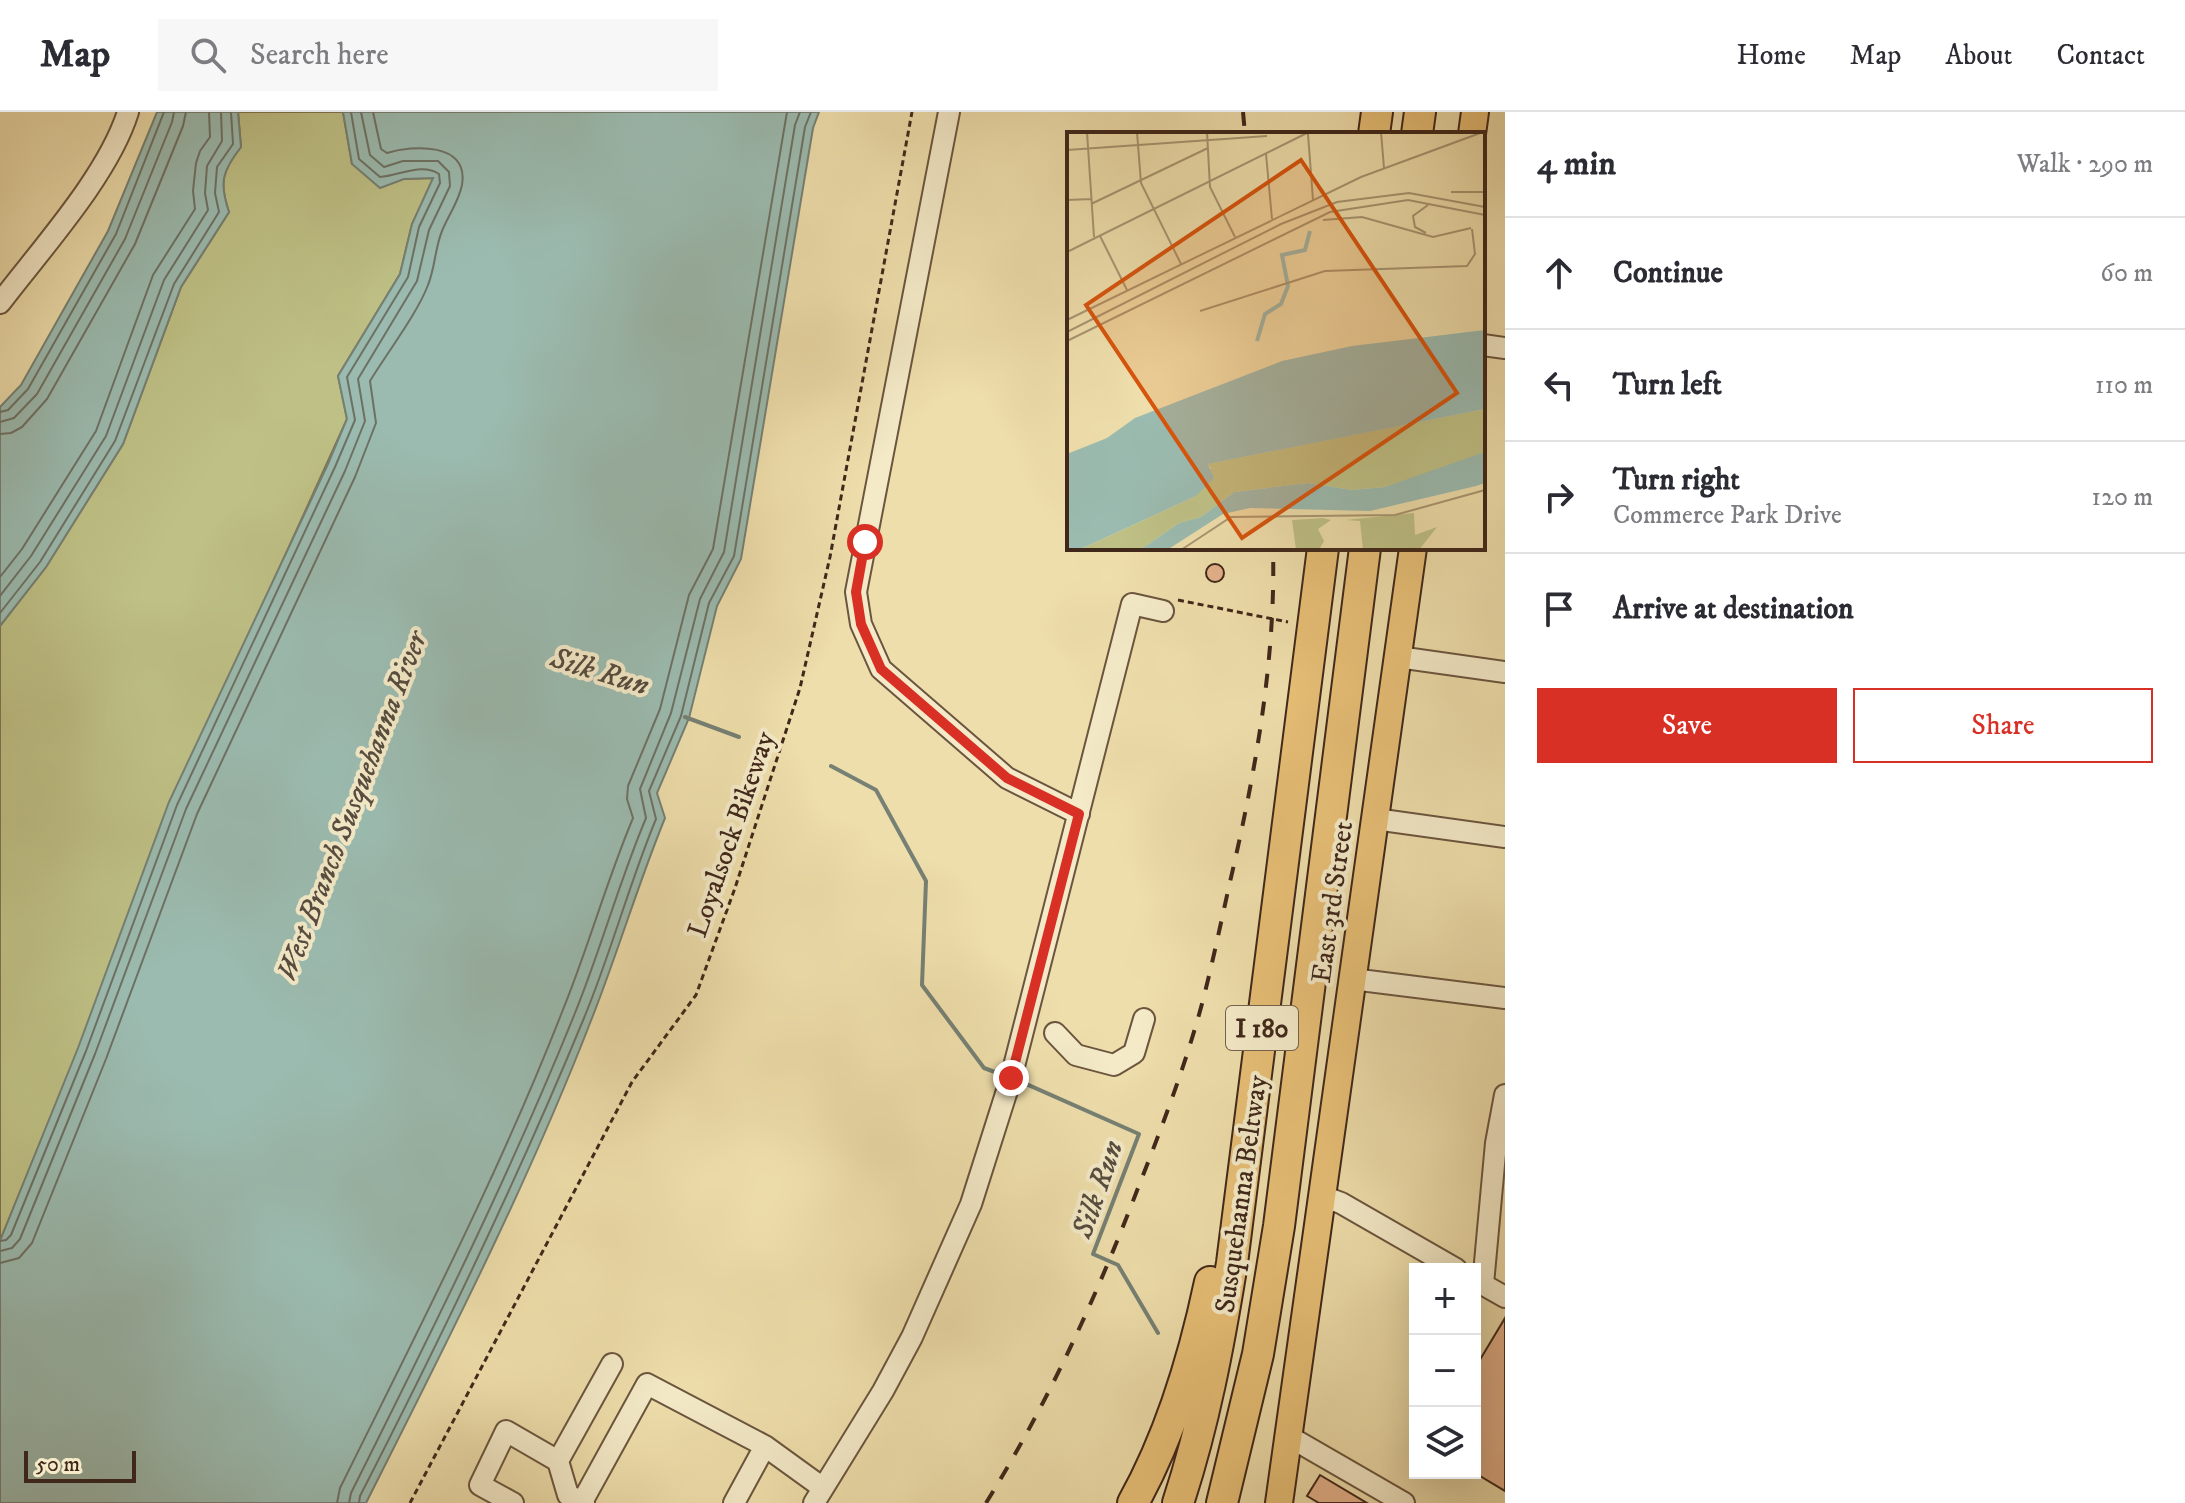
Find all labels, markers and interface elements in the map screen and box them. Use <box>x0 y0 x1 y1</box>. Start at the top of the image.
search box <box>158 19 718 91</box>
text: Map <box>40 31 110 79</box>
icon: search <box>186 33 230 77</box>
text: Search here <box>250 37 389 74</box>
text: Home <box>1737 38 1806 73</box>
text: Map <box>1850 38 1901 73</box>
text: About <box>1945 38 2012 73</box>
text: Contact <box>2056 38 2145 73</box>
inset map <box>1067 132 1485 550</box>
text: 4 min <box>1537 143 1616 185</box>
text: Walk · 290 m <box>2017 148 2153 181</box>
icon: ahead <box>1537 251 1581 295</box>
text: Continue <box>1613 255 1723 292</box>
text: 60 m <box>2100 257 2153 290</box>
icon: left <box>1537 363 1581 407</box>
text: Turn left <box>1613 367 1722 404</box>
text: 110 m <box>2095 369 2153 402</box>
text: Turn right <box>1613 462 1740 499</box>
icon: right <box>1537 475 1581 519</box>
text: 120 m <box>2092 481 2153 514</box>
text: Commerce Park Drive <box>1613 499 1842 532</box>
route start <box>847 524 883 560</box>
icon: arrive <box>1537 587 1581 631</box>
text: Arrive at destination <box>1613 591 1854 628</box>
water label: West Branch Susquehanna River <box>269 624 437 987</box>
water label: Silk Run <box>545 640 653 705</box>
button: Save <box>1537 688 1837 763</box>
button: Share <box>1853 688 2153 763</box>
street label: Loyalsock Bikeway <box>680 726 783 942</box>
street label: East 3rd Street <box>1304 819 1361 985</box>
road number: I 180 <box>1226 1006 1298 1050</box>
route end <box>993 1060 1029 1096</box>
street label: Susquehanna Beltway <box>1207 1072 1276 1315</box>
water label: Silk Run <box>1064 1136 1132 1244</box>
map controls <box>1409 1263 1481 1479</box>
button: + <box>1409 1263 1481 1335</box>
button: − <box>1409 1335 1481 1407</box>
button: layers <box>1409 1407 1481 1479</box>
scale bar <box>24 1447 136 1483</box>
text: 50 m <box>36 1451 80 1478</box>

